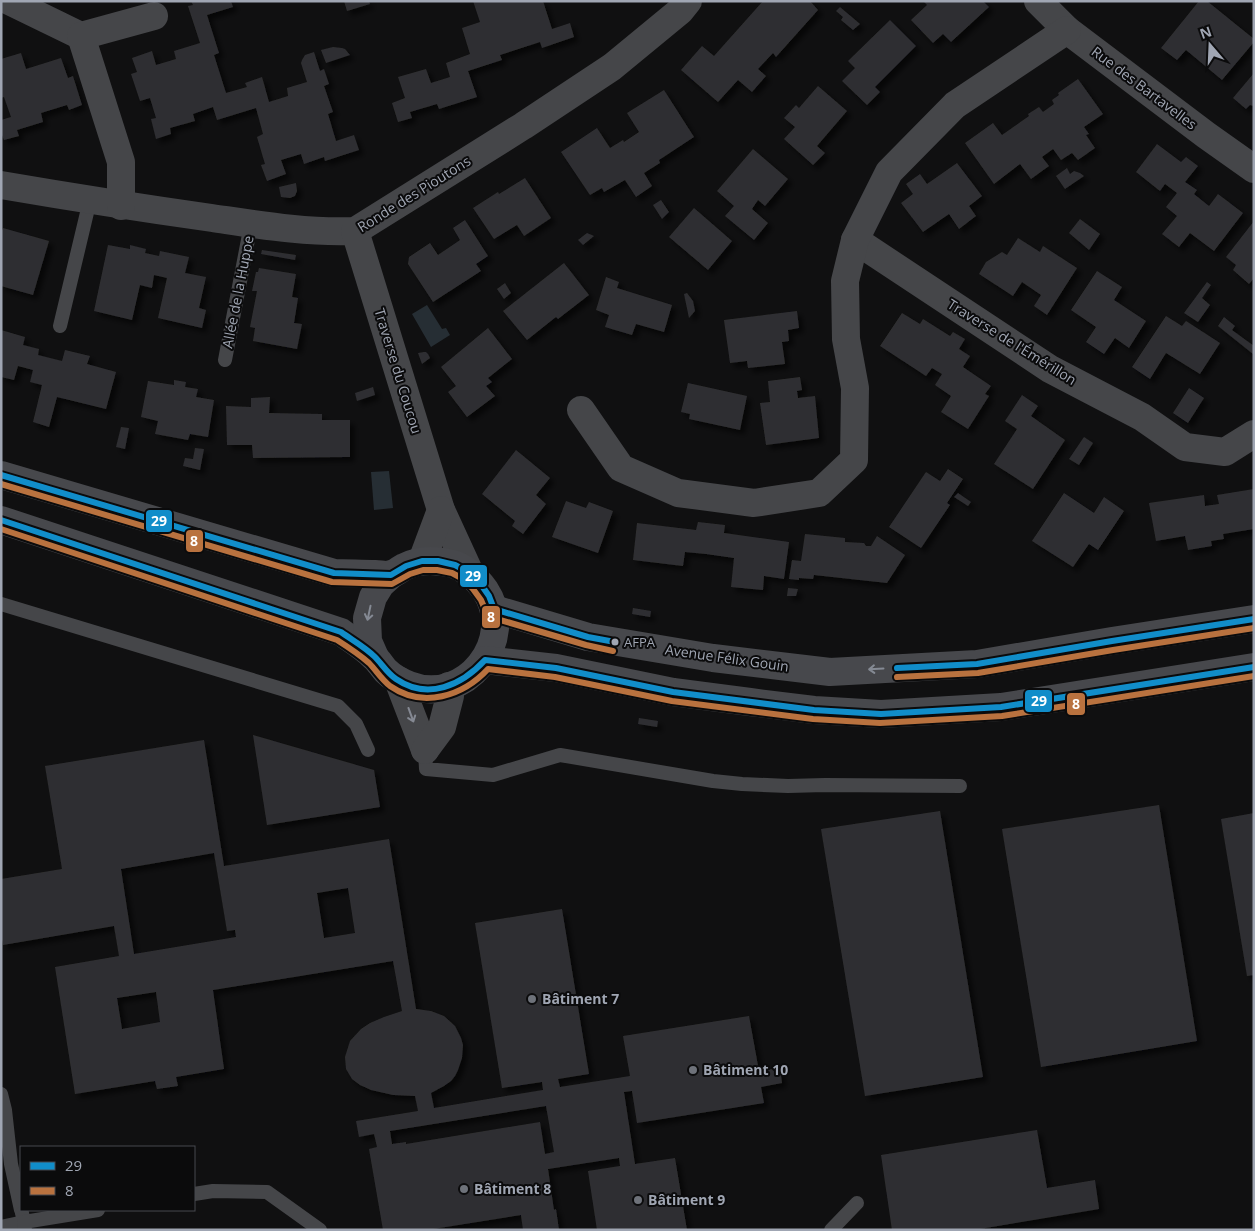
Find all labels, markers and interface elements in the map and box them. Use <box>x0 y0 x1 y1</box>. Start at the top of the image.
north arrow <box>1185 20 1235 70</box>
text: N <box>1197 21 1214 43</box>
street label: Rue des Bartavelles <box>1088 42 1201 134</box>
street label: Ronde des Pioutons <box>354 151 474 236</box>
street label: Allée de la Huppe <box>217 234 258 350</box>
street label: Traverse de l'Émérillon <box>944 294 1080 389</box>
street label: Traverse du Coucou <box>370 306 427 436</box>
line badge: 29 <box>145 509 173 533</box>
text: 29 <box>151 511 167 530</box>
line badge: 8 <box>185 529 204 553</box>
text: 8 <box>190 531 198 550</box>
line badge: 29 <box>459 564 488 588</box>
text: 29 <box>465 566 481 585</box>
one-way arrow <box>364 605 373 621</box>
line badge: 8 <box>481 605 501 629</box>
text: 8 <box>487 607 495 626</box>
place label: AFPA <box>624 633 656 651</box>
marker: AFPA <box>610 637 620 647</box>
street label: Avenue Félix Gouin <box>664 639 790 676</box>
one-way arrow <box>868 665 884 674</box>
line badge: 29 <box>1024 689 1053 713</box>
text: 29 <box>1031 691 1047 710</box>
line badge: 8 <box>1066 692 1086 716</box>
text: 8 <box>1072 694 1080 713</box>
one-way arrow <box>407 707 416 722</box>
place label: Bâtiment 7 <box>542 989 619 1008</box>
marker: Bâtiment 7 <box>526 993 538 1005</box>
place label: Bâtiment 10 <box>703 1060 788 1079</box>
marker: Bâtiment 10 <box>687 1064 699 1076</box>
legend <box>20 1146 195 1211</box>
text: 29 <box>65 1155 82 1175</box>
place label: Bâtiment 8 <box>474 1179 551 1198</box>
text: 8 <box>65 1180 74 1200</box>
marker: Bâtiment 8 <box>458 1183 470 1195</box>
place label: Bâtiment 9 <box>648 1190 725 1209</box>
marker: Bâtiment 9 <box>632 1194 644 1206</box>

